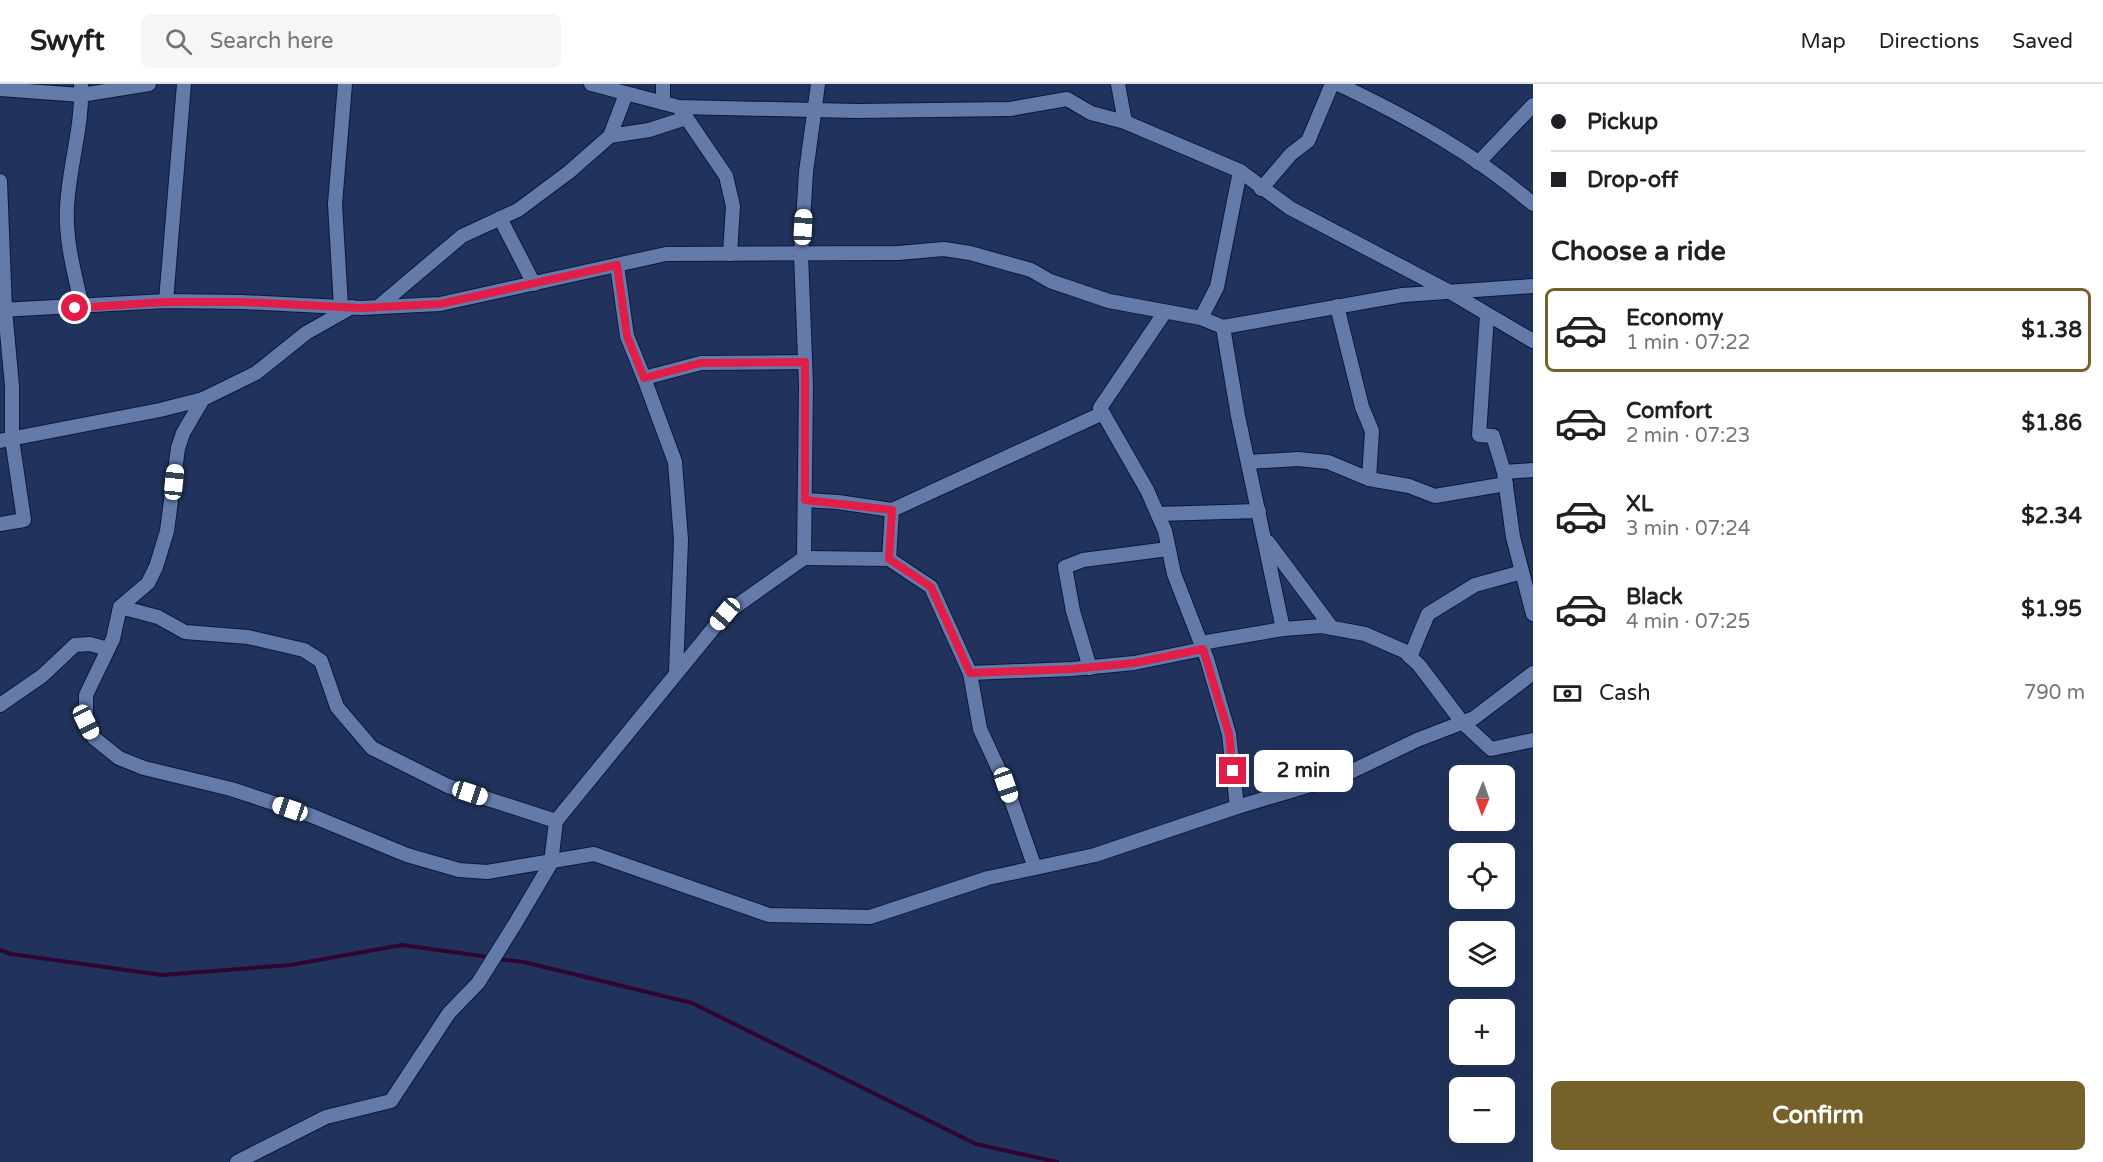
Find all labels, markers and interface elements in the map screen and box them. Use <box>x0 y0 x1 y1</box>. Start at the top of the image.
search box <box>141 14 561 68</box>
text: Swyft <box>30 24 105 58</box>
icon: search <box>162 25 195 58</box>
text: Search here <box>210 28 333 54</box>
text: Map <box>1800 29 1846 54</box>
text: Directions <box>1879 29 1979 54</box>
text: Saved <box>2012 29 2073 54</box>
text: Pickup <box>1587 109 1658 135</box>
text: Drop-off <box>1587 167 1678 193</box>
car <box>793 209 813 245</box>
text: Choose a ride <box>1551 235 1726 268</box>
route start <box>61 294 88 321</box>
icon: car <box>1554 303 1608 357</box>
text: Economy <box>1626 305 1723 331</box>
text: $1.38 <box>2021 317 2082 343</box>
text: 1 min · 07:22 <box>1626 331 1750 355</box>
icon: car <box>1554 396 1608 450</box>
text: Comfort <box>1626 398 1712 424</box>
text: $1.86 <box>2021 410 2082 436</box>
text: 2 min · 07:23 <box>1626 424 1750 448</box>
car <box>163 463 185 501</box>
icon: car <box>1554 489 1608 543</box>
text: XL <box>1626 491 1653 517</box>
text: $2.34 <box>2021 503 2082 529</box>
text: 3 min · 07:24 <box>1626 517 1750 541</box>
icon: car <box>1554 582 1608 636</box>
text: Black <box>1626 584 1683 610</box>
car <box>707 594 743 634</box>
text: $1.95 <box>2021 596 2082 622</box>
text: 4 min · 07:25 <box>1626 610 1750 634</box>
icon: cash <box>1551 677 1584 710</box>
text: Cash <box>1599 680 1651 706</box>
text: 790 m <box>2024 681 2085 705</box>
car <box>70 702 102 742</box>
callout: 2 min <box>1254 750 1353 792</box>
route end <box>1219 757 1246 784</box>
text: 2 min <box>1277 759 1330 783</box>
car <box>992 765 1020 805</box>
north arrow <box>1449 765 1515 831</box>
map controls <box>1449 765 1515 1143</box>
car <box>450 779 490 807</box>
car <box>270 795 310 823</box>
button: locate <box>1449 843 1515 909</box>
button: layers <box>1449 921 1515 987</box>
button: + <box>1449 999 1515 1065</box>
button: − <box>1449 1077 1515 1143</box>
button: Confirm <box>1551 1081 2085 1150</box>

